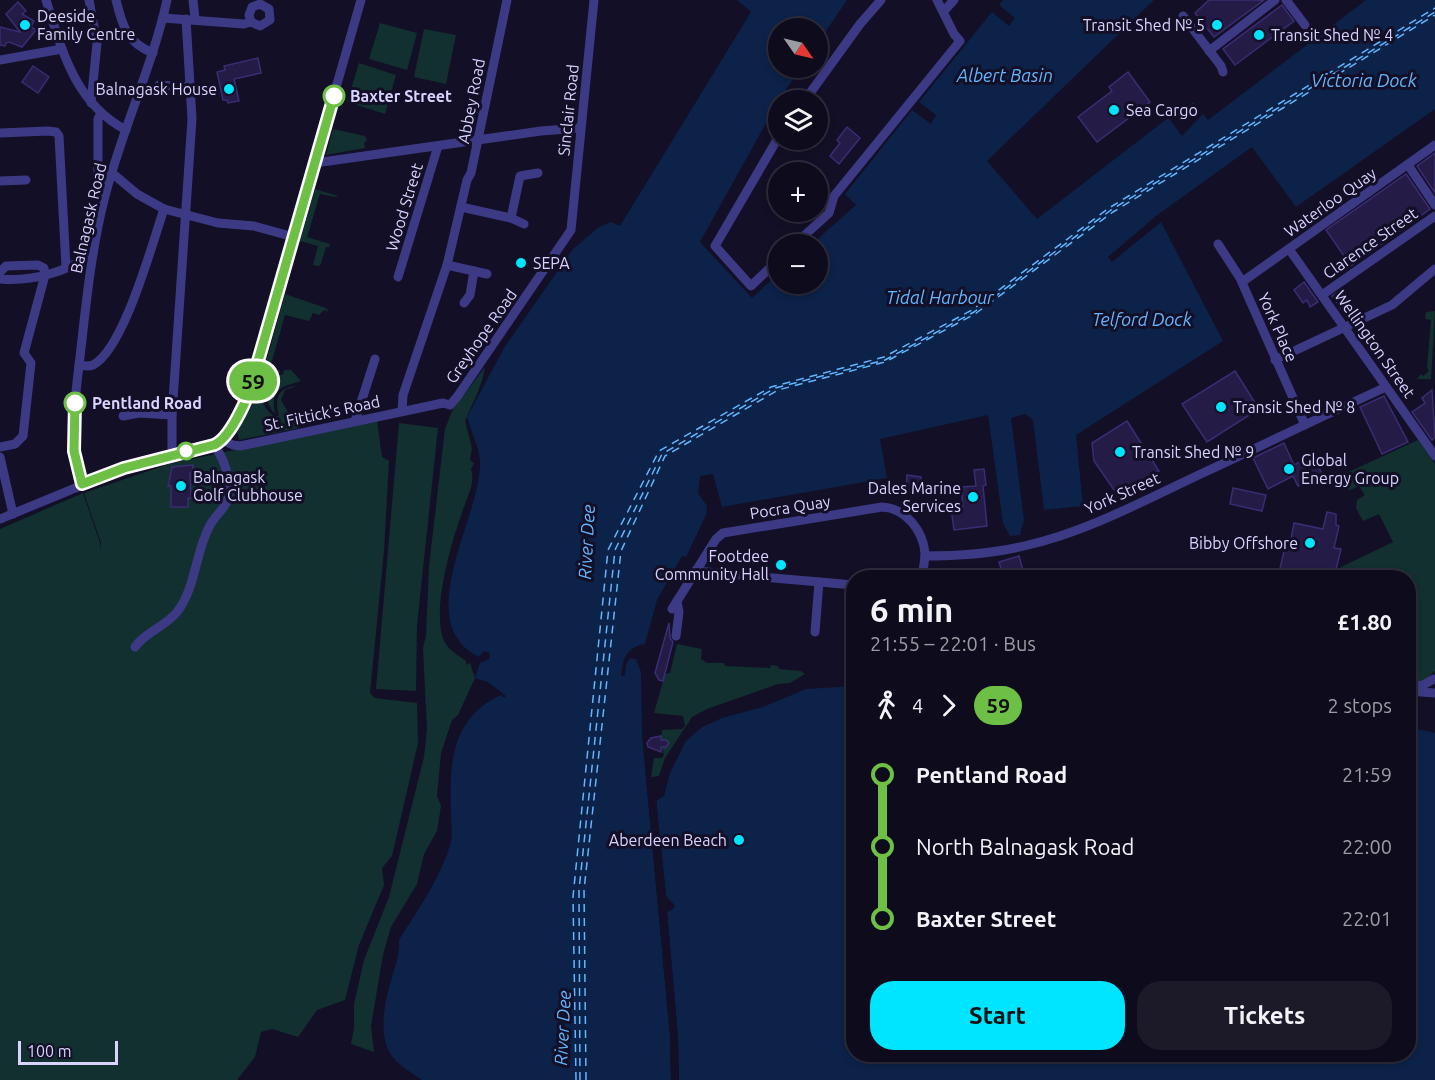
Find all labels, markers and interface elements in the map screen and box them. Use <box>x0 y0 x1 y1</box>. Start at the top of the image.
place label: Deeside Family Centre <box>37 7 135 43</box>
place label: Transit Shed № 5 <box>1083 16 1205 34</box>
marker: Deeside Family Centre <box>18 18 32 32</box>
north arrow <box>768 18 828 78</box>
map controls <box>768 18 828 294</box>
marker: Transit Shed № 5 <box>1210 18 1224 32</box>
place label: Transit Shed № 4 <box>1271 26 1393 44</box>
marker: Transit Shed № 4 <box>1252 28 1266 42</box>
street label: Abbey Road <box>454 57 488 145</box>
street label: Sinclair Road <box>554 63 582 157</box>
water label: Albert Basin <box>956 65 1053 85</box>
water label: Victoria Dock <box>1311 70 1418 90</box>
place label: Balnagask House <box>96 80 217 98</box>
marker: Balnagask House <box>222 82 236 96</box>
marker: Baxter Street <box>323 85 345 107</box>
place label: Baxter Street <box>350 87 452 105</box>
button: layers <box>768 90 828 150</box>
place label: Sea Cargo <box>1126 101 1198 119</box>
marker: Sea Cargo <box>1107 103 1121 117</box>
street label: Wood Street <box>382 160 426 253</box>
street label: Balnagask Road <box>67 161 109 275</box>
button: + <box>768 162 828 222</box>
street label: Waterloo Quay <box>1281 164 1380 240</box>
street label: Clarence Street <box>1319 203 1421 282</box>
button: − <box>768 234 828 294</box>
place label: SEPA <box>533 254 570 272</box>
marker: SEPA <box>514 256 528 270</box>
street label: Greyhope Road <box>442 286 520 386</box>
water label: Tidal Harbour <box>886 287 995 307</box>
street label: Wellington Street <box>1331 287 1419 402</box>
street label: York Place <box>1255 290 1301 364</box>
water label: Telford Dock <box>1092 309 1193 330</box>
line badge: 59 <box>226 362 280 400</box>
text: 59 <box>241 369 265 393</box>
marker: Pentland Road <box>64 392 86 414</box>
street label: St. Fittick's Road <box>262 392 382 434</box>
place label: Pentland Road <box>92 394 202 412</box>
place label: Transit Shed № 8 <box>1233 398 1355 416</box>
marker: Transit Shed № 8 <box>1214 400 1228 414</box>
unlabelled marker <box>177 442 195 460</box>
place label: Transit Shed № 9 <box>1132 443 1254 461</box>
marker: Transit Shed № 9 <box>1113 445 1127 459</box>
place label: Global Energy Group <box>1301 451 1399 487</box>
marker: Global Energy Group <box>1282 462 1296 476</box>
place label: Balnagask Golf Clubhouse <box>193 468 303 504</box>
street label: York Street <box>1082 468 1163 518</box>
marker: Balnagask Golf Clubhouse <box>174 479 188 493</box>
place label: Dales Marine Services <box>868 479 961 515</box>
marker: Dales Marine Services <box>966 490 980 504</box>
street label: Pocra Quay <box>748 492 832 522</box>
water label: River Dee <box>574 504 598 580</box>
place label: Bibby Offshore <box>1189 534 1298 552</box>
marker: Bibby Offshore <box>1303 536 1317 550</box>
place label: Footdee Community Hall <box>655 547 769 583</box>
marker: Footdee Community Hall <box>774 558 788 572</box>
text: 6 min <box>870 591 953 628</box>
text: £1.80 <box>1337 609 1392 634</box>
text: 21:55 – 22:01 · Bus <box>870 632 1036 655</box>
icon: walk <box>870 689 903 722</box>
icon: forward <box>932 689 965 722</box>
text: 59 <box>986 693 1010 717</box>
text: 4 <box>912 694 923 717</box>
text: 2 stops <box>1328 694 1392 717</box>
text: Pentland Road <box>916 762 1067 787</box>
text: 21:59 <box>1342 763 1392 786</box>
place label: Aberdeen Beach <box>609 831 727 849</box>
marker: Aberdeen Beach <box>732 833 746 847</box>
text: North Balnagask Road <box>916 834 1134 859</box>
text: 22:00 <box>1342 835 1392 858</box>
text: Baxter Street <box>916 906 1056 931</box>
text: 22:01 <box>1342 907 1392 930</box>
button: Start <box>870 981 1125 1050</box>
button: Tickets <box>1137 981 1392 1050</box>
water label: River Dee <box>550 990 574 1066</box>
scale bar <box>18 1038 118 1066</box>
text: 100 m <box>27 1042 72 1060</box>

